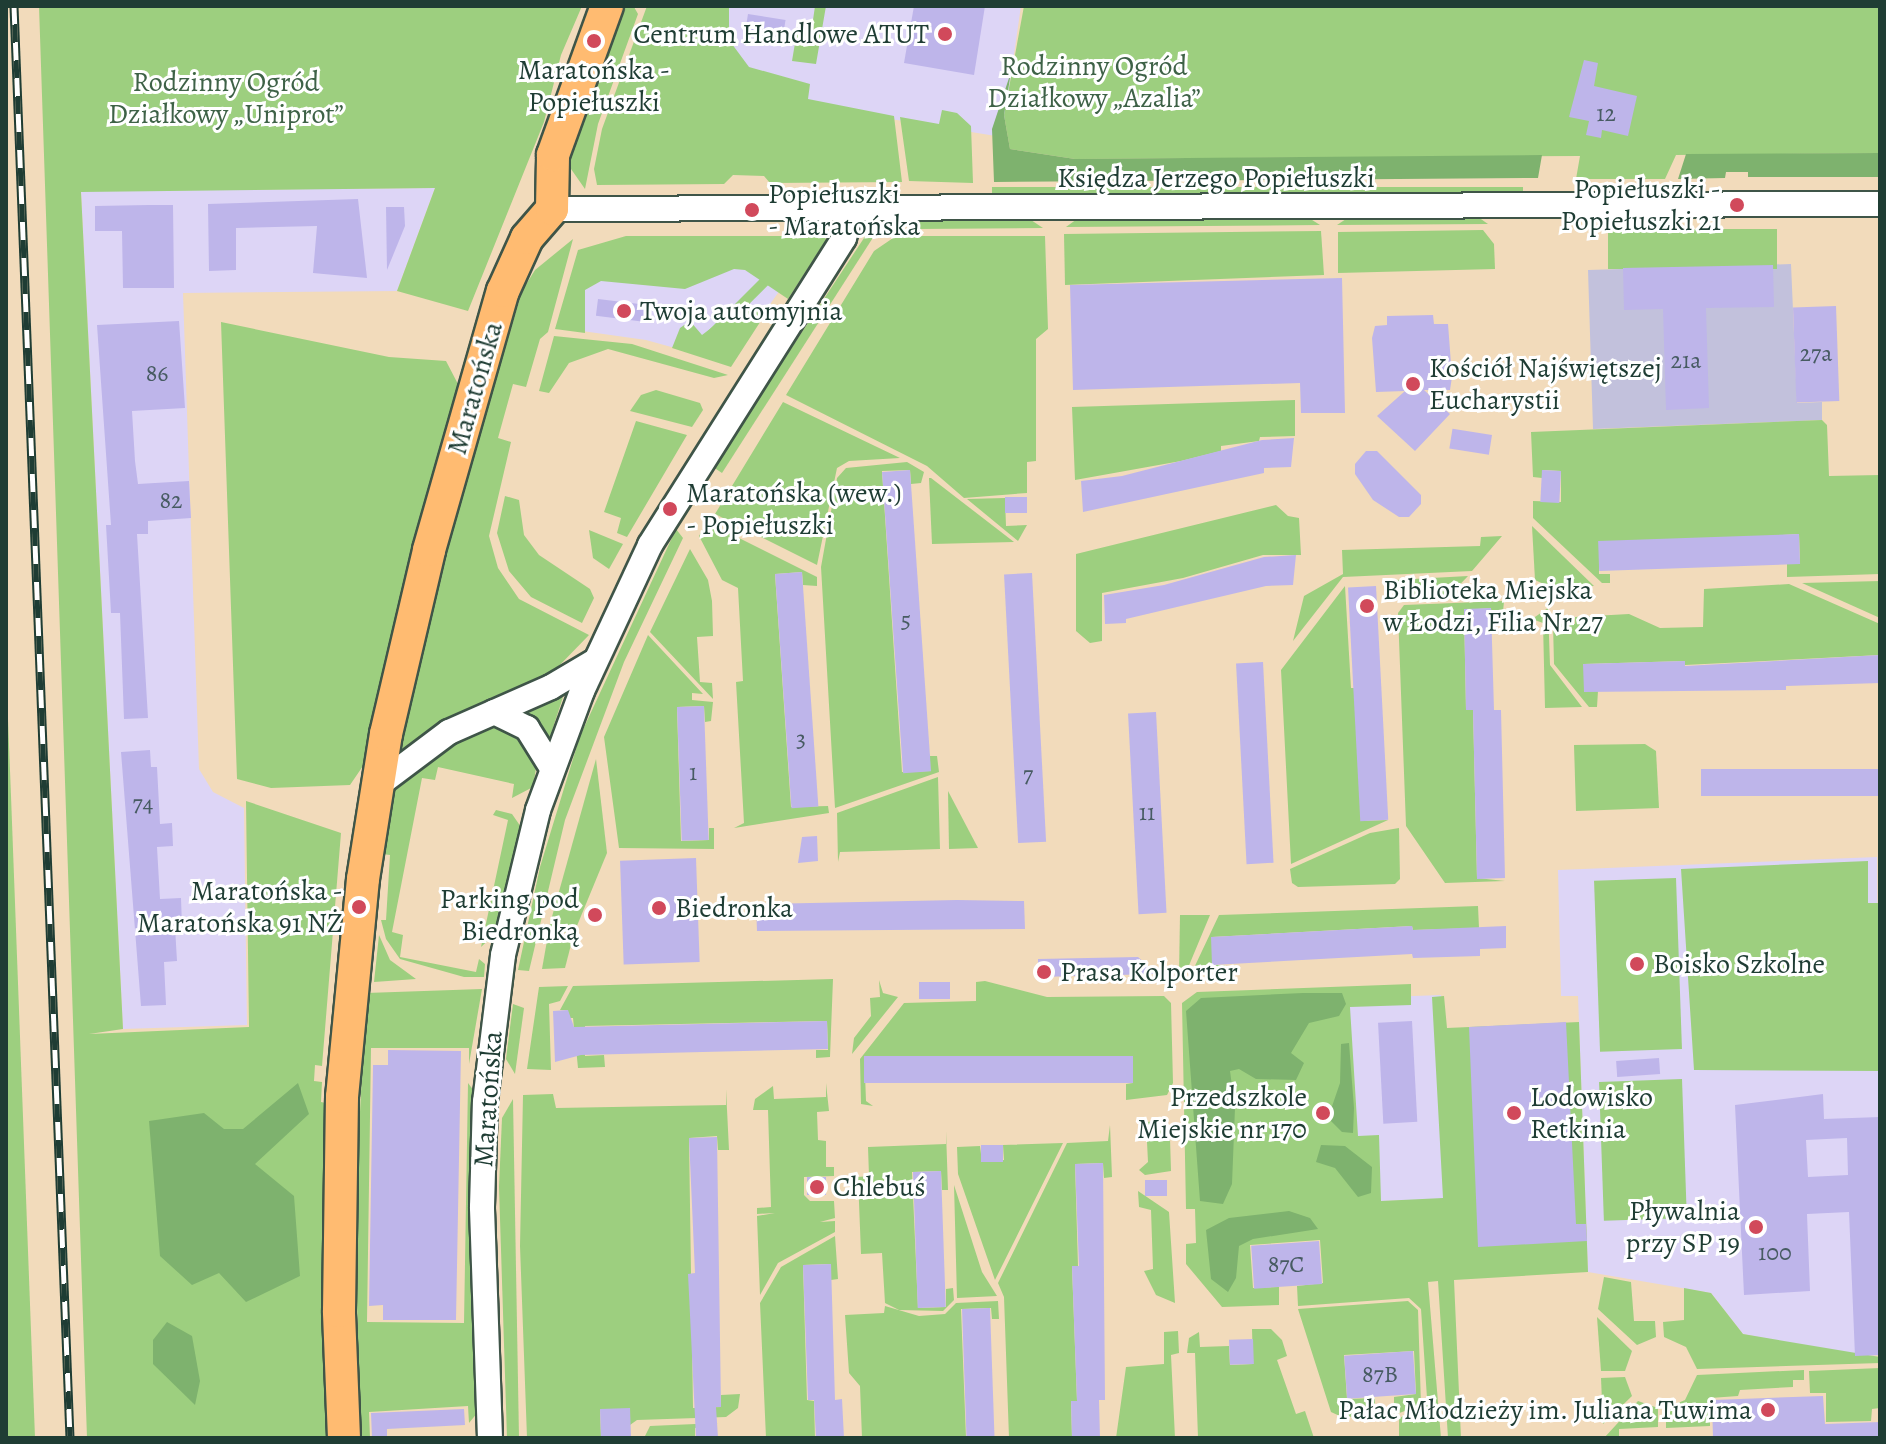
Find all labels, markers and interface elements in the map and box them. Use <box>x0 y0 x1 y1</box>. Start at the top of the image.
place label: Centrum Handlowe ATUT <box>633 17 929 51</box>
marker: Centrum Handlowe ATUT <box>936 25 954 43</box>
marker: Maratońska - Popiełuszki <box>585 32 603 50</box>
park label: Rodzinny Ogród Działkowy „Azalia” <box>987 49 1201 115</box>
place label: Maratońska - Popiełuszki <box>518 53 670 119</box>
park label: Rodzinny Ogród Działkowy „Uniprot” <box>108 65 344 131</box>
house number: 12 <box>1596 100 1616 128</box>
street label: Księdza Jerzego Popiełuszki <box>1057 161 1375 195</box>
place label: Popiełuszki - Popiełuszki 21 <box>1561 172 1721 238</box>
place label: Popiełuszki - Maratońska <box>768 177 921 243</box>
marker: Popiełuszki - Popiełuszki 21 <box>1728 196 1746 214</box>
marker: Popiełuszki - Maratońska <box>743 201 761 219</box>
place label: Twoja automyjnia <box>640 294 843 328</box>
marker: Twoja automyjnia <box>615 302 633 320</box>
street label: Maratońska <box>440 318 510 458</box>
house number: 27a <box>1800 340 1832 368</box>
house number: 21a <box>1671 347 1701 375</box>
place label: Kościół Najświętszej Eucharystii <box>1429 351 1662 417</box>
house number: 86 <box>146 360 168 388</box>
marker: Kościół Najświętszej Eucharystii <box>1404 375 1422 393</box>
place label: Maratońska (wew.) - Popiełuszki <box>686 476 902 542</box>
house number: 82 <box>159 487 183 515</box>
marker: Maratońska (wew.) - Popiełuszki <box>661 500 679 518</box>
place label: Biblioteka Miejska w Łodzi, Filia Nr 27 <box>1383 573 1603 639</box>
marker: Biblioteka Miejska w Łodzi, Filia Nr 27 <box>1358 597 1376 615</box>
house number: 5 <box>901 607 911 635</box>
house number: 3 <box>796 726 806 754</box>
house number: 1 <box>689 759 697 787</box>
house number: 7 <box>1023 761 1033 789</box>
house number: 74 <box>133 790 153 818</box>
house number: 11 <box>1139 799 1155 827</box>
place label: Maratońska - Maratońska 91 NŻ <box>137 874 343 940</box>
place label: Parking pod Biedronką <box>440 882 579 948</box>
place label: Biedronka <box>675 891 793 925</box>
marker: Maratońska - Maratońska 91 NŻ <box>350 898 368 916</box>
marker: Biedronka <box>650 899 668 917</box>
marker: Parking pod Biedronką <box>586 906 604 924</box>
place label: Boisko Szkolne <box>1653 947 1825 981</box>
place label: Prasa Kolporter <box>1060 955 1238 989</box>
marker: Boisko Szkolne <box>1628 955 1646 973</box>
marker: Prasa Kolporter <box>1035 963 1053 981</box>
street label: Maratońska <box>466 1030 510 1168</box>
place label: Przedszkole Miejskie nr 170 <box>1137 1080 1307 1146</box>
place label: Lodowisko Retkinia <box>1530 1080 1653 1146</box>
marker: Przedszkole Miejskie nr 170 <box>1314 1104 1332 1122</box>
marker: Lodowisko Retkinia <box>1505 1104 1523 1122</box>
place label: Chlebuś <box>833 1170 925 1204</box>
marker: Chlebuś <box>808 1178 826 1196</box>
place label: Pływalnia przy SP 19 <box>1625 1194 1740 1260</box>
marker: Pływalnia przy SP 19 <box>1747 1218 1765 1236</box>
house number: 100 <box>1758 1239 1792 1267</box>
house number: 87C <box>1268 1251 1304 1279</box>
house number: 87B <box>1362 1361 1398 1389</box>
place label: Pałac Młodzieży im. Juliana Tuwima <box>1338 1393 1752 1427</box>
marker: Pałac Młodzieży im. Juliana Tuwima <box>1759 1401 1777 1419</box>

